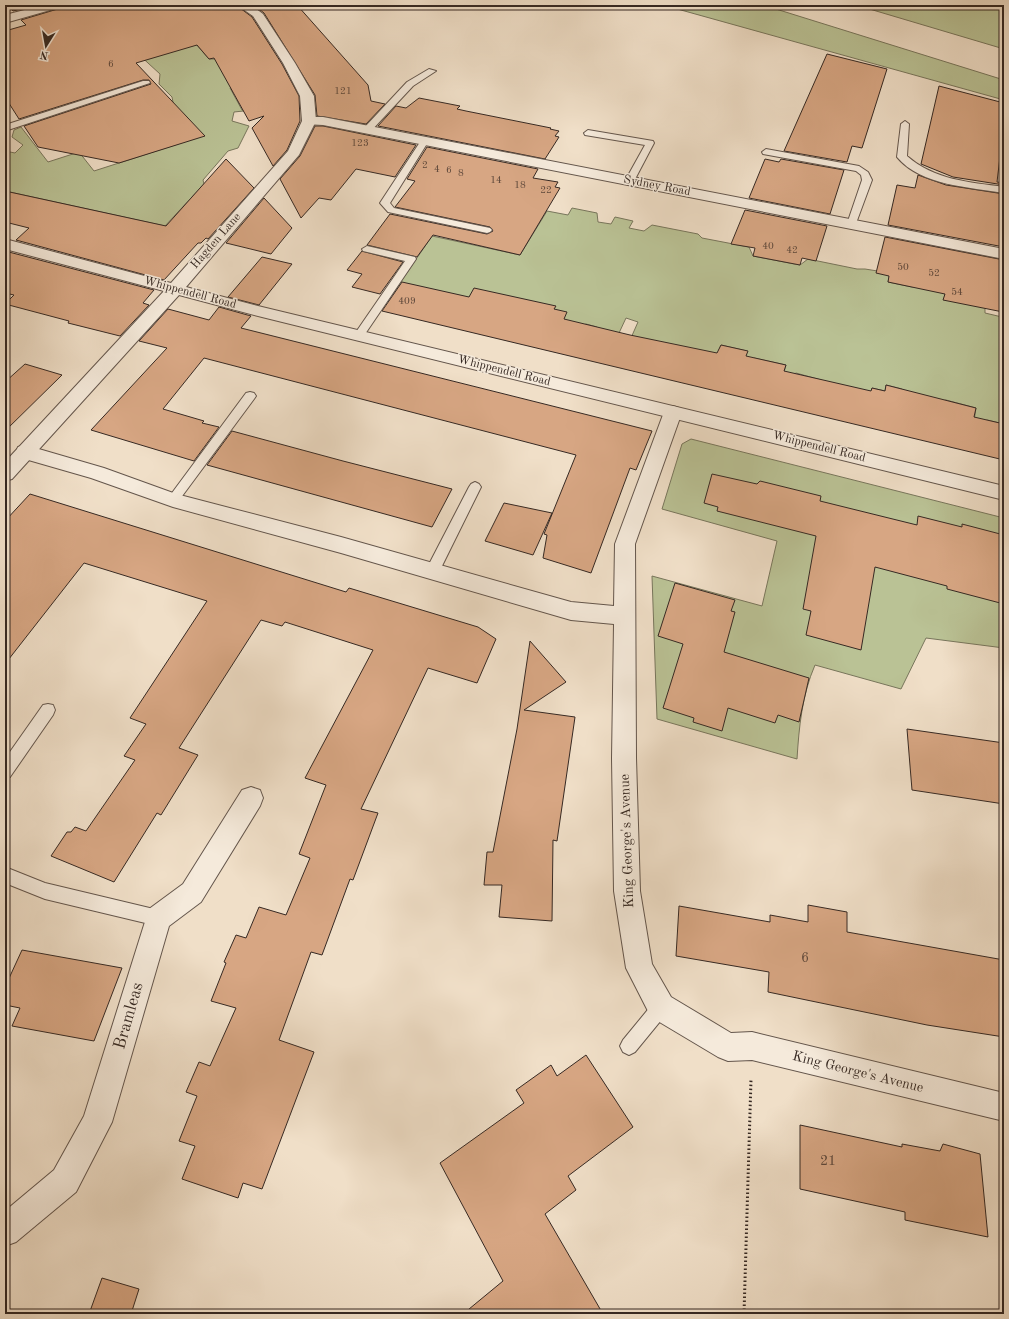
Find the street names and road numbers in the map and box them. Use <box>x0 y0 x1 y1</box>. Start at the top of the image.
street label: Sydney Road <box>623 174 691 198</box>
street label: Hagden Lane <box>189 210 244 271</box>
street label: Whippendell Road <box>142 275 238 311</box>
street label: Whippendell Road <box>456 354 552 388</box>
street label: Whippendell Road <box>771 430 867 464</box>
street label: King George's Avenue <box>618 774 636 908</box>
street label: Bramleas <box>111 981 147 1051</box>
street label: King George's Avenue <box>791 1049 925 1095</box>

